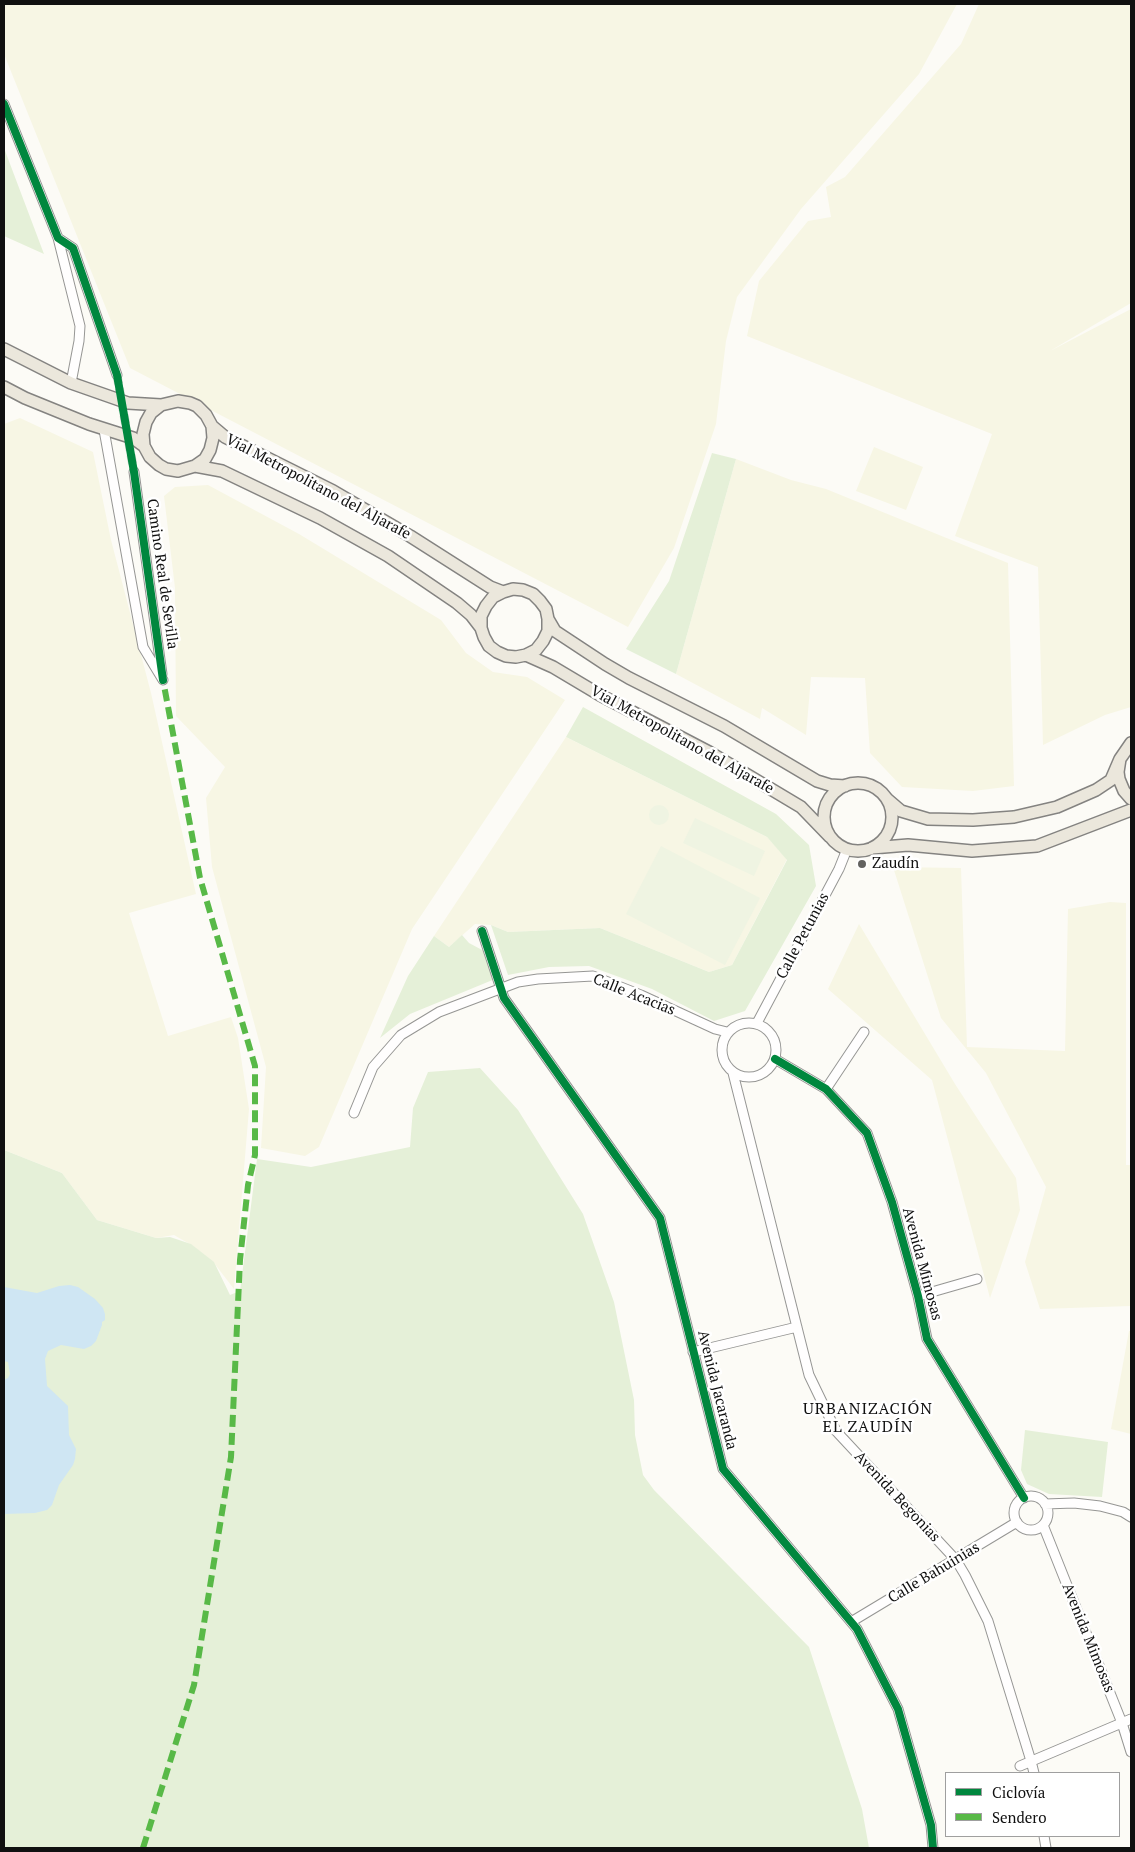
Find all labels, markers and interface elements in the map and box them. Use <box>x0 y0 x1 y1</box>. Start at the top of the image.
street label: Vial Metropolitano del Aljarafe <box>222 430 414 544</box>
street label: Camino Real de Sevilla <box>143 498 181 650</box>
street label: Vial Metropolitano del Aljarafe <box>587 682 777 798</box>
place label: Zaudín <box>872 855 919 873</box>
marker: Zaudín <box>856 858 868 870</box>
street label: Calle Petunias <box>773 890 833 982</box>
street label: Calle Acacias <box>590 970 678 1020</box>
street label: Avenida Mimosas <box>898 1205 946 1323</box>
street label: Avenida Jacaranda <box>693 1328 741 1452</box>
district label: URBANIZACIÓN EL ZAUDÍN <box>801 1399 935 1437</box>
street label: Avenida Begonias <box>850 1448 944 1546</box>
street label: Calle Bahuinias <box>885 1539 983 1607</box>
street label: Avenida Mimosas <box>1058 1581 1118 1695</box>
legend <box>945 1772 1120 1837</box>
text: Ciclovía <box>992 1782 1045 1802</box>
text: Sendero <box>992 1807 1046 1827</box>

